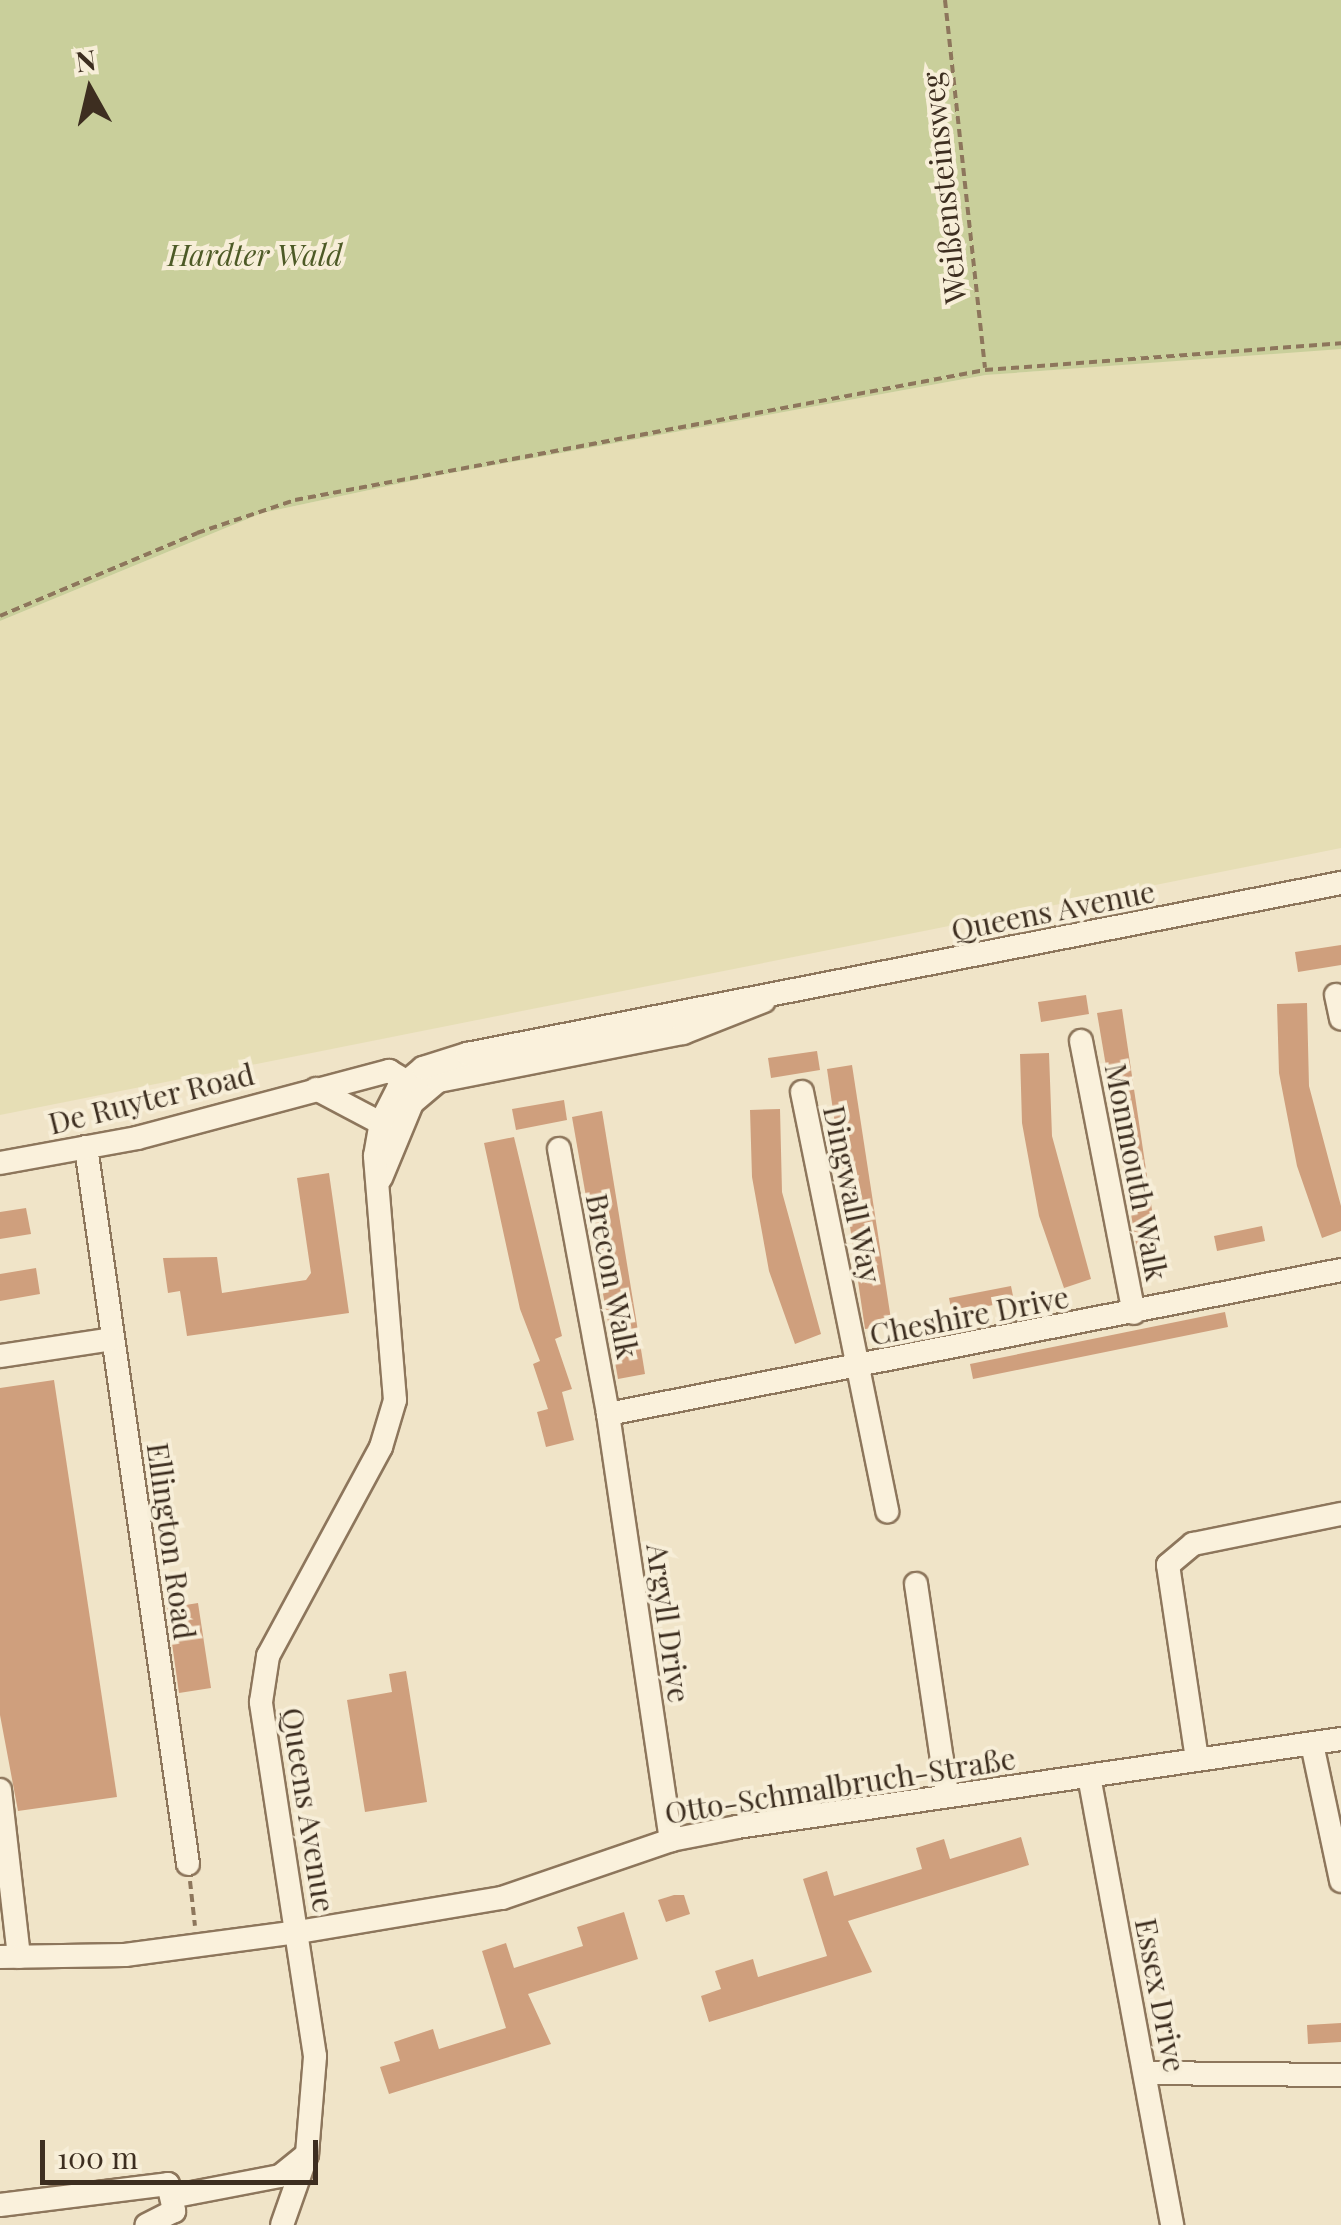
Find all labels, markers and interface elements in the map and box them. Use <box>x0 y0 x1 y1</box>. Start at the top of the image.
north arrow <box>40 40 140 140</box>
text: N <box>73 40 98 80</box>
street label: Weißensteinsweg <box>913 70 973 306</box>
park label: Hardter Wald <box>167 236 343 272</box>
street label: Queens Avenue <box>948 873 1158 947</box>
street label: De Ruyter Road <box>44 1055 258 1141</box>
street label: Monmouth Walk <box>1098 1060 1176 1284</box>
street label: Dingwall Way <box>817 1101 889 1287</box>
street label: Brecon Walk <box>579 1190 647 1362</box>
street label: Cheshire Drive <box>866 1278 1072 1352</box>
street label: Ellington Road <box>140 1440 204 1642</box>
street label: Argyll Drive <box>640 1541 698 1705</box>
street label: Queens Avenue <box>275 1705 343 1915</box>
street label: Otto-Schmalbruch-Straße <box>662 1739 1018 1831</box>
street label: Essex Drive <box>1128 1915 1194 2075</box>
scale bar <box>45 2120 322 2182</box>
text: 100 m <box>57 2137 138 2177</box>

